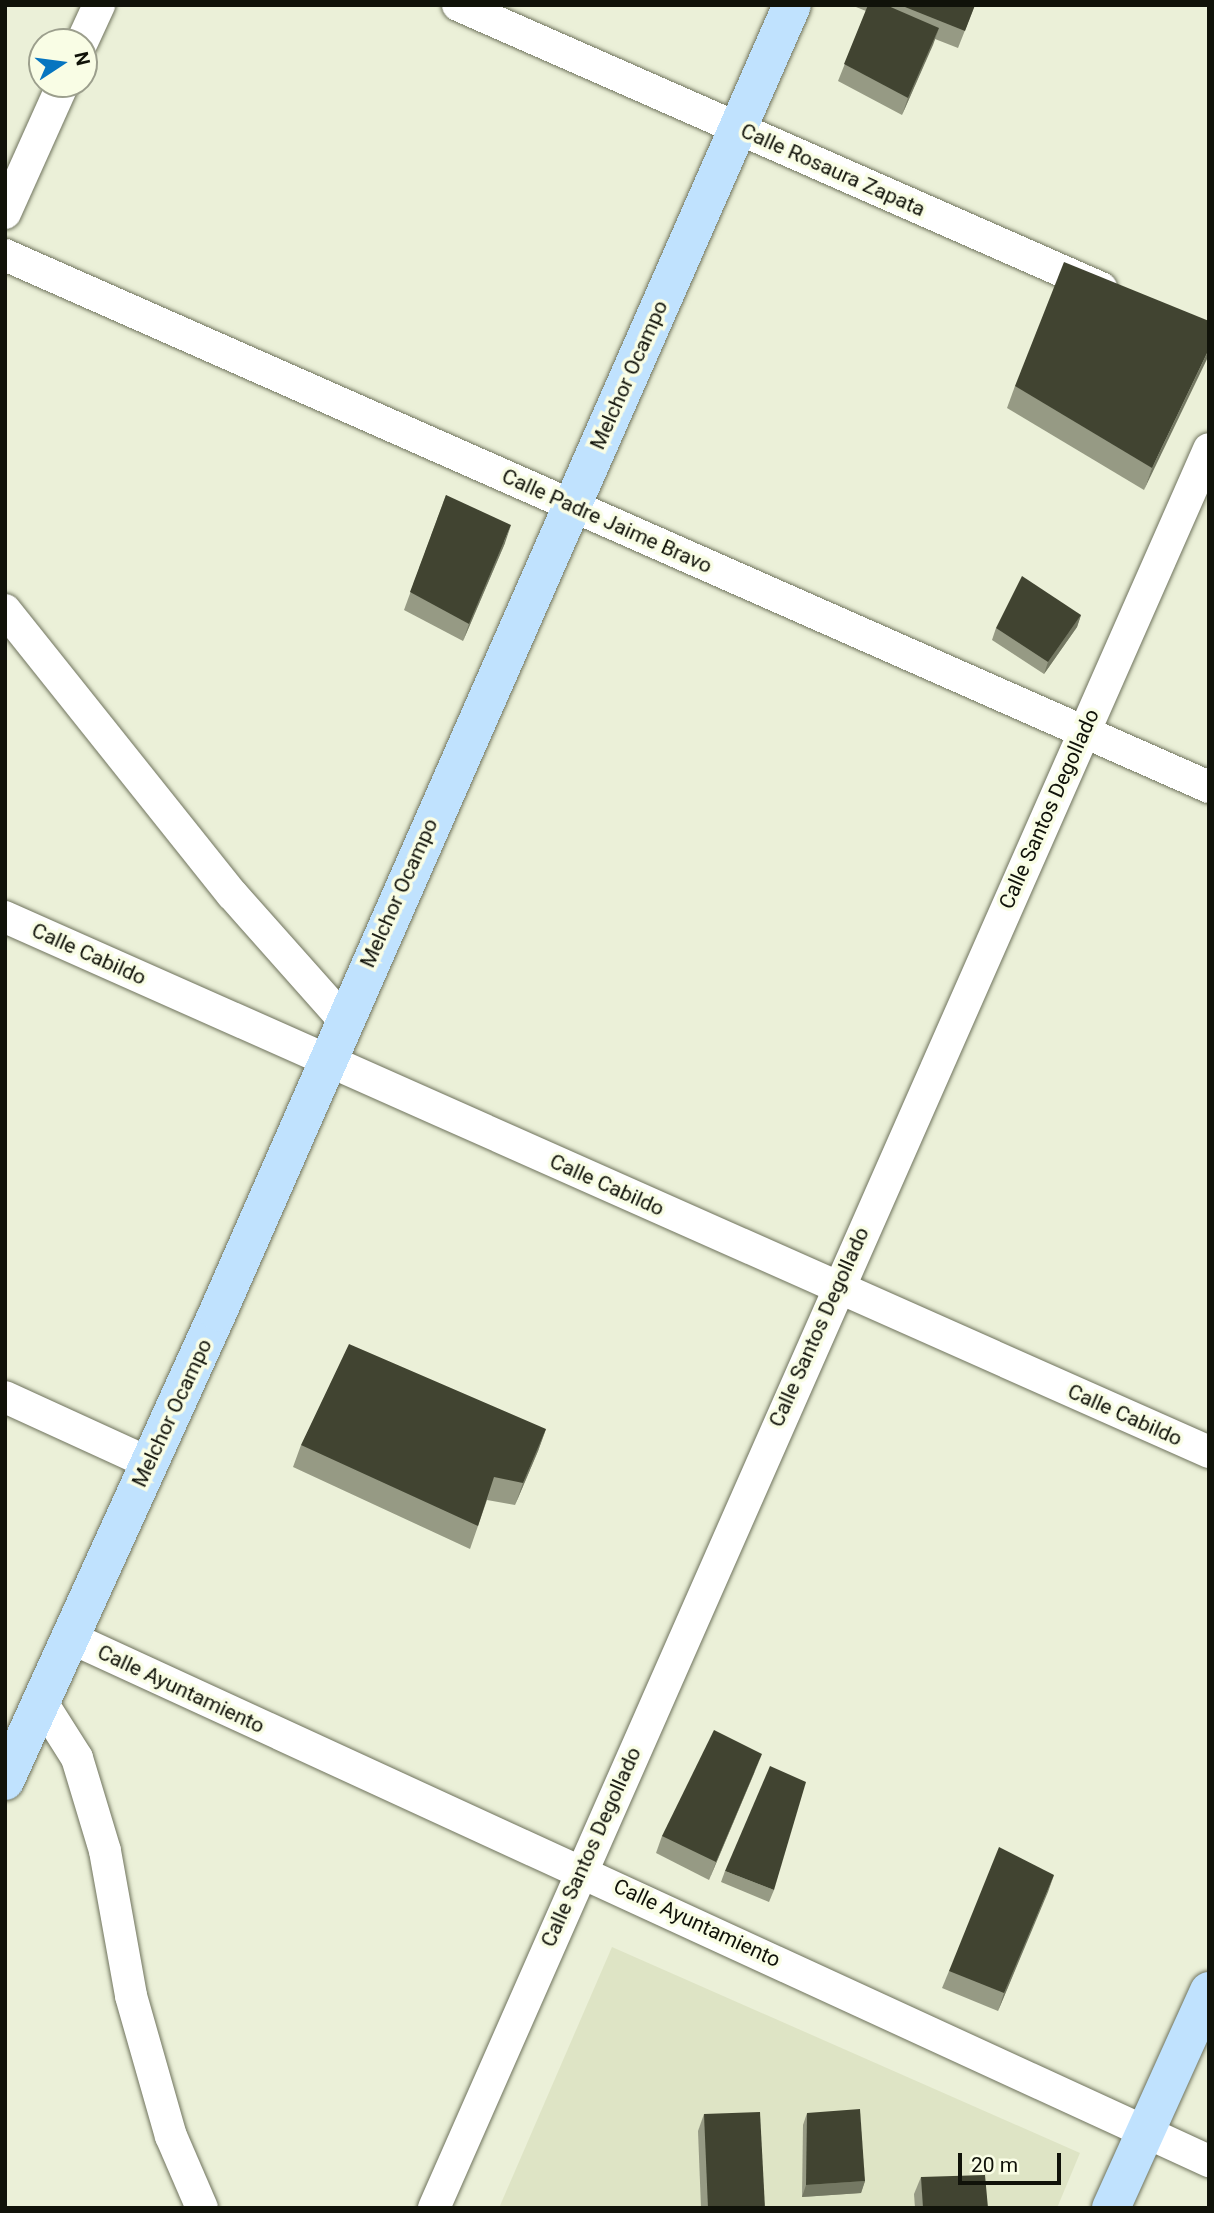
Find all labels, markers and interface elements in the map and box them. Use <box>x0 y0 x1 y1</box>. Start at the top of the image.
north arrow <box>28 28 98 98</box>
text: N <box>69 49 95 68</box>
street label: Calle Rosaura Zapata <box>737 118 929 222</box>
street label: Melchor Ocampo <box>585 297 673 453</box>
street label: Calle Padre Jaime Bravo <box>498 463 716 579</box>
street label: Calle Santos Degollado <box>994 705 1104 913</box>
street label: Melchor Ocampo <box>355 815 443 971</box>
street label: Calle Cabildo <box>28 918 150 990</box>
street label: Calle Cabildo <box>546 1149 668 1221</box>
street label: Calle Santos Degollado <box>764 1223 874 1431</box>
street label: Melchor Ocampo <box>127 1335 217 1491</box>
street label: Calle Cabildo <box>1064 1379 1186 1451</box>
street label: Calle Ayuntamiento <box>94 1639 268 1739</box>
street label: Calle Santos Degollado <box>536 1743 646 1951</box>
street label: Calle Ayuntamiento <box>610 1873 784 1973</box>
scale bar <box>962 2140 1065 2184</box>
text: 20 m <box>971 2153 1018 2177</box>

